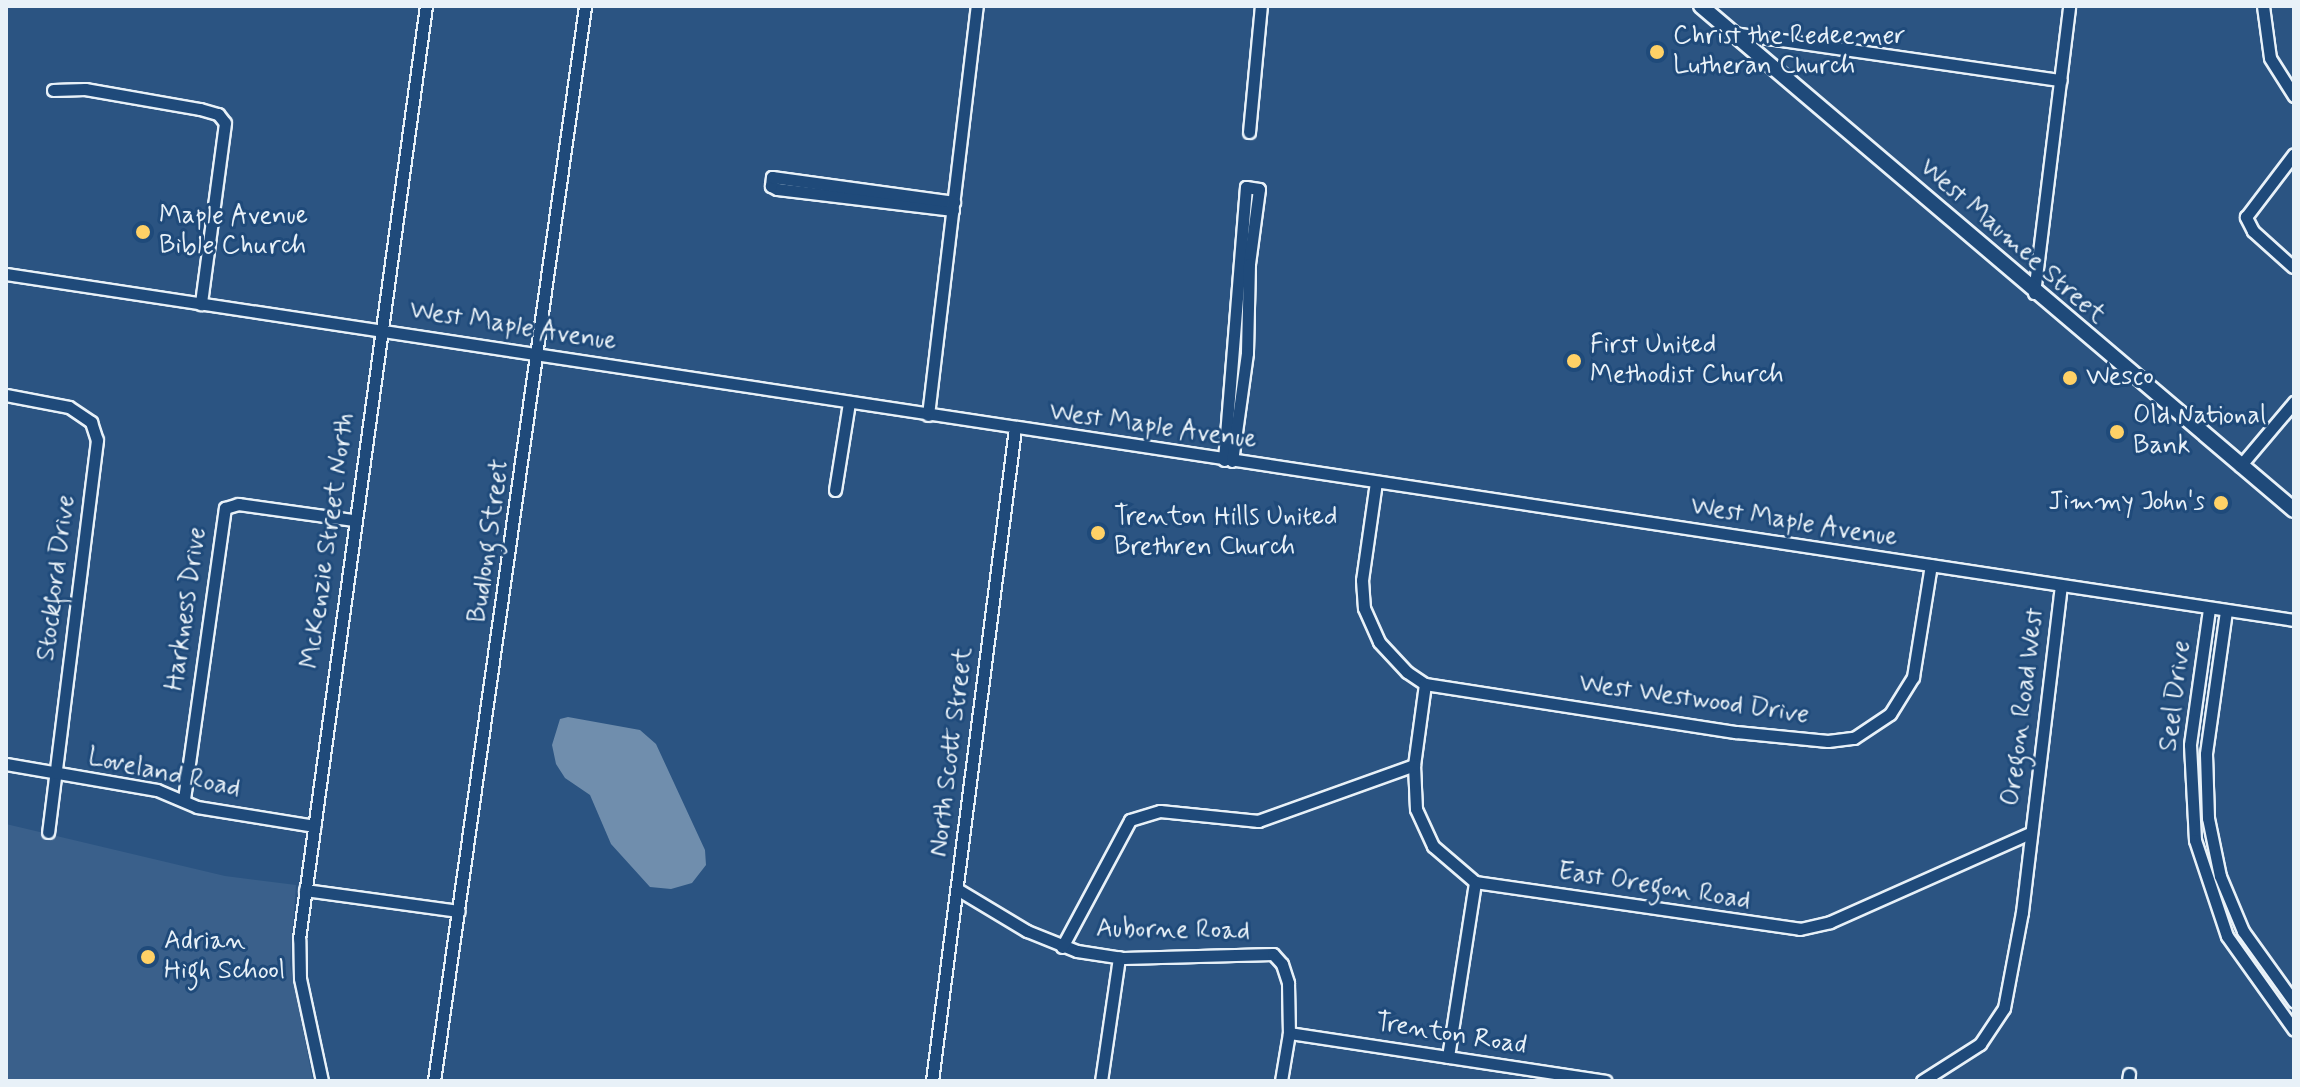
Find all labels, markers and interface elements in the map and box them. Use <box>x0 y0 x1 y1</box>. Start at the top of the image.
place label: Christ the Redeemer Lutheran Church <box>1673 21 1907 82</box>
marker: Christ the Redeemer Lutheran Church <box>1648 43 1666 61</box>
street label: West Maumee Street <box>1912 153 2112 331</box>
place label: Maple Avenue Bible Church <box>159 201 312 262</box>
marker: Maple Avenue Bible Church <box>134 223 152 241</box>
street label: West Maple Avenue <box>405 295 621 359</box>
place label: First United Methodist Church <box>1590 330 1784 392</box>
marker: First United Methodist Church <box>1565 352 1583 370</box>
place label: Wesco <box>2086 362 2154 394</box>
marker: Wesco <box>2061 369 2079 387</box>
street label: West Maple Avenue <box>1045 397 1261 457</box>
place label: Old National Bank <box>2133 401 2267 462</box>
street label: McKenzie Street North <box>296 412 362 670</box>
marker: Old National Bank <box>2108 423 2126 441</box>
street label: Budlong Street <box>463 458 517 624</box>
place label: Jimmy John's <box>2037 487 2205 519</box>
street label: West Maple Avenue <box>1686 491 1902 555</box>
street label: Stockford Drive <box>31 494 83 662</box>
marker: Jimmy John's <box>2212 494 2230 512</box>
place label: Trenton Hills United Brethren Church <box>1114 502 1337 564</box>
marker: Trenton Hills United Brethren Church <box>1089 524 1107 542</box>
street label: Harkness Drive <box>160 525 214 693</box>
street label: Oregon Road West <box>1996 605 2052 809</box>
street label: Seel Drive <box>2154 640 2198 752</box>
street label: North Scott Street <box>924 645 980 859</box>
street label: West Westwood Drive <box>1578 669 1810 731</box>
street label: Loveland Road <box>85 743 243 805</box>
street label: East Oregon Road <box>1556 856 1752 918</box>
street label: Auborne Road <box>1097 914 1249 948</box>
place label: Adrian High School <box>164 926 285 988</box>
marker: Adrian High School <box>139 948 157 966</box>
street label: Trenton Road <box>1374 1008 1528 1062</box>

